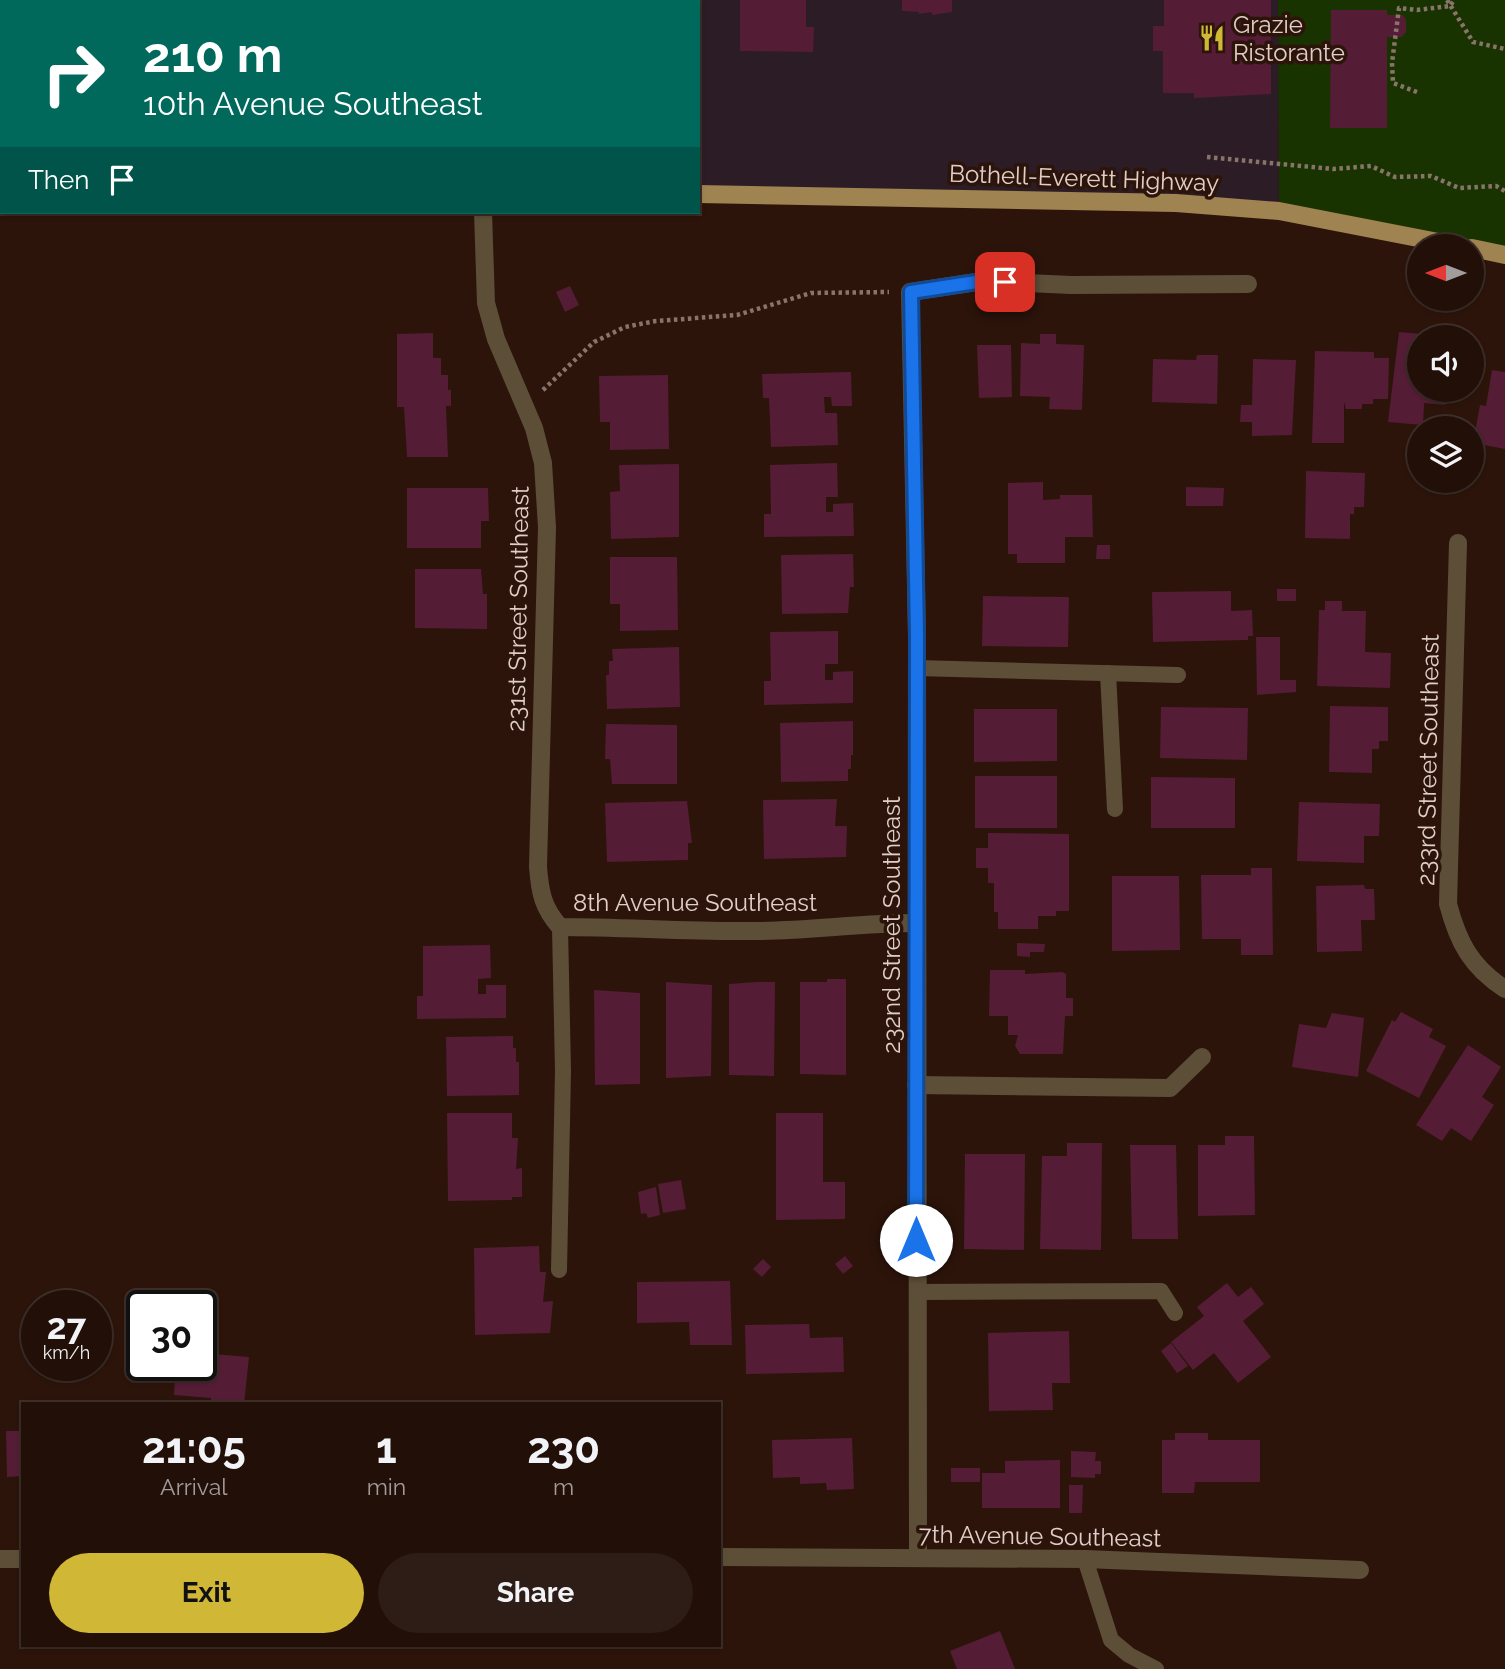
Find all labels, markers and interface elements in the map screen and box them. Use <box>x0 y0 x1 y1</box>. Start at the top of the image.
place label: Grazie Ristorante <box>1233 10 1345 67</box>
restaurant icon: Grazie Ristorante <box>1197 23 1227 53</box>
text: 210 m <box>143 26 282 83</box>
icon: right <box>28 28 119 119</box>
text: 10th Avenue Southeast <box>143 85 483 122</box>
street label: Bothell-Everett Highway <box>948 159 1220 197</box>
icon: arrive <box>103 161 141 199</box>
text: Then <box>28 165 89 195</box>
north arrow <box>1407 234 1484 312</box>
map controls <box>1407 234 1484 493</box>
pin <box>975 252 1035 312</box>
icon: arrive <box>986 263 1024 301</box>
button: sound <box>1407 325 1484 402</box>
button: layers <box>1407 416 1484 493</box>
street label: 231st Street Southeast <box>501 486 535 732</box>
street label: 233rd Street Southeast <box>1411 634 1445 886</box>
street label: 232nd Street Southeast <box>877 796 906 1054</box>
street label: 8th Avenue Southeast <box>573 888 817 917</box>
position arrow <box>879 1203 953 1277</box>
speed limit sign: 30 <box>126 1290 217 1381</box>
text: 27 <box>47 1306 86 1347</box>
text: km/h <box>43 1342 90 1363</box>
text: 21:05 <box>142 1424 246 1473</box>
text: 1 <box>376 1424 397 1473</box>
text: 230 <box>527 1424 600 1473</box>
text: Arrival <box>160 1473 228 1500</box>
text: min <box>367 1473 406 1500</box>
text: m <box>553 1473 574 1500</box>
street label: 7th Avenue Southeast <box>918 1519 1162 1553</box>
button: Exit <box>49 1553 364 1633</box>
button: Share <box>378 1553 693 1633</box>

